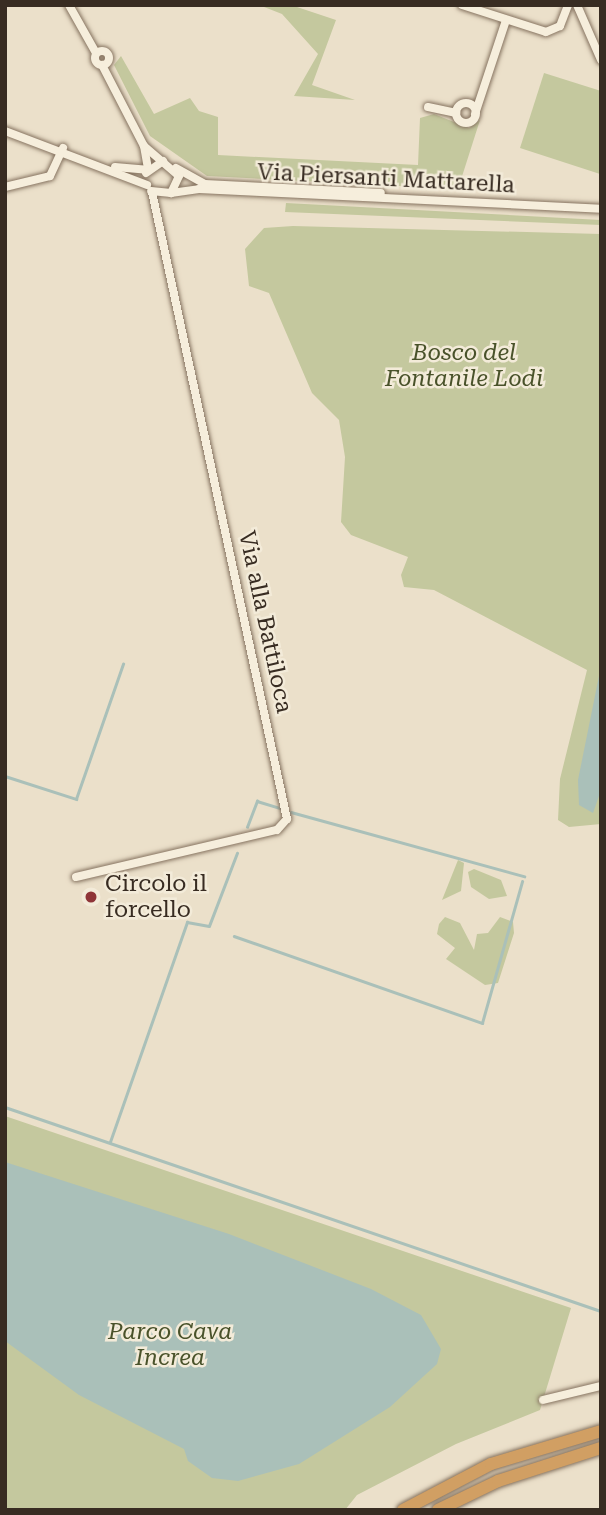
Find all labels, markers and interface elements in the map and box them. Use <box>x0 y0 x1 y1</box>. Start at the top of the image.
street label: Via Piersanti Mattarella <box>257 158 515 200</box>
park label: Bosco del Fontanile Lodi <box>385 339 543 393</box>
street label: Via alla Battiloca <box>232 528 298 716</box>
place label: Circolo il forcello <box>105 870 207 924</box>
marker: Circolo il forcello <box>83 889 99 905</box>
park label: Parco Cava Increa <box>108 1318 232 1372</box>

